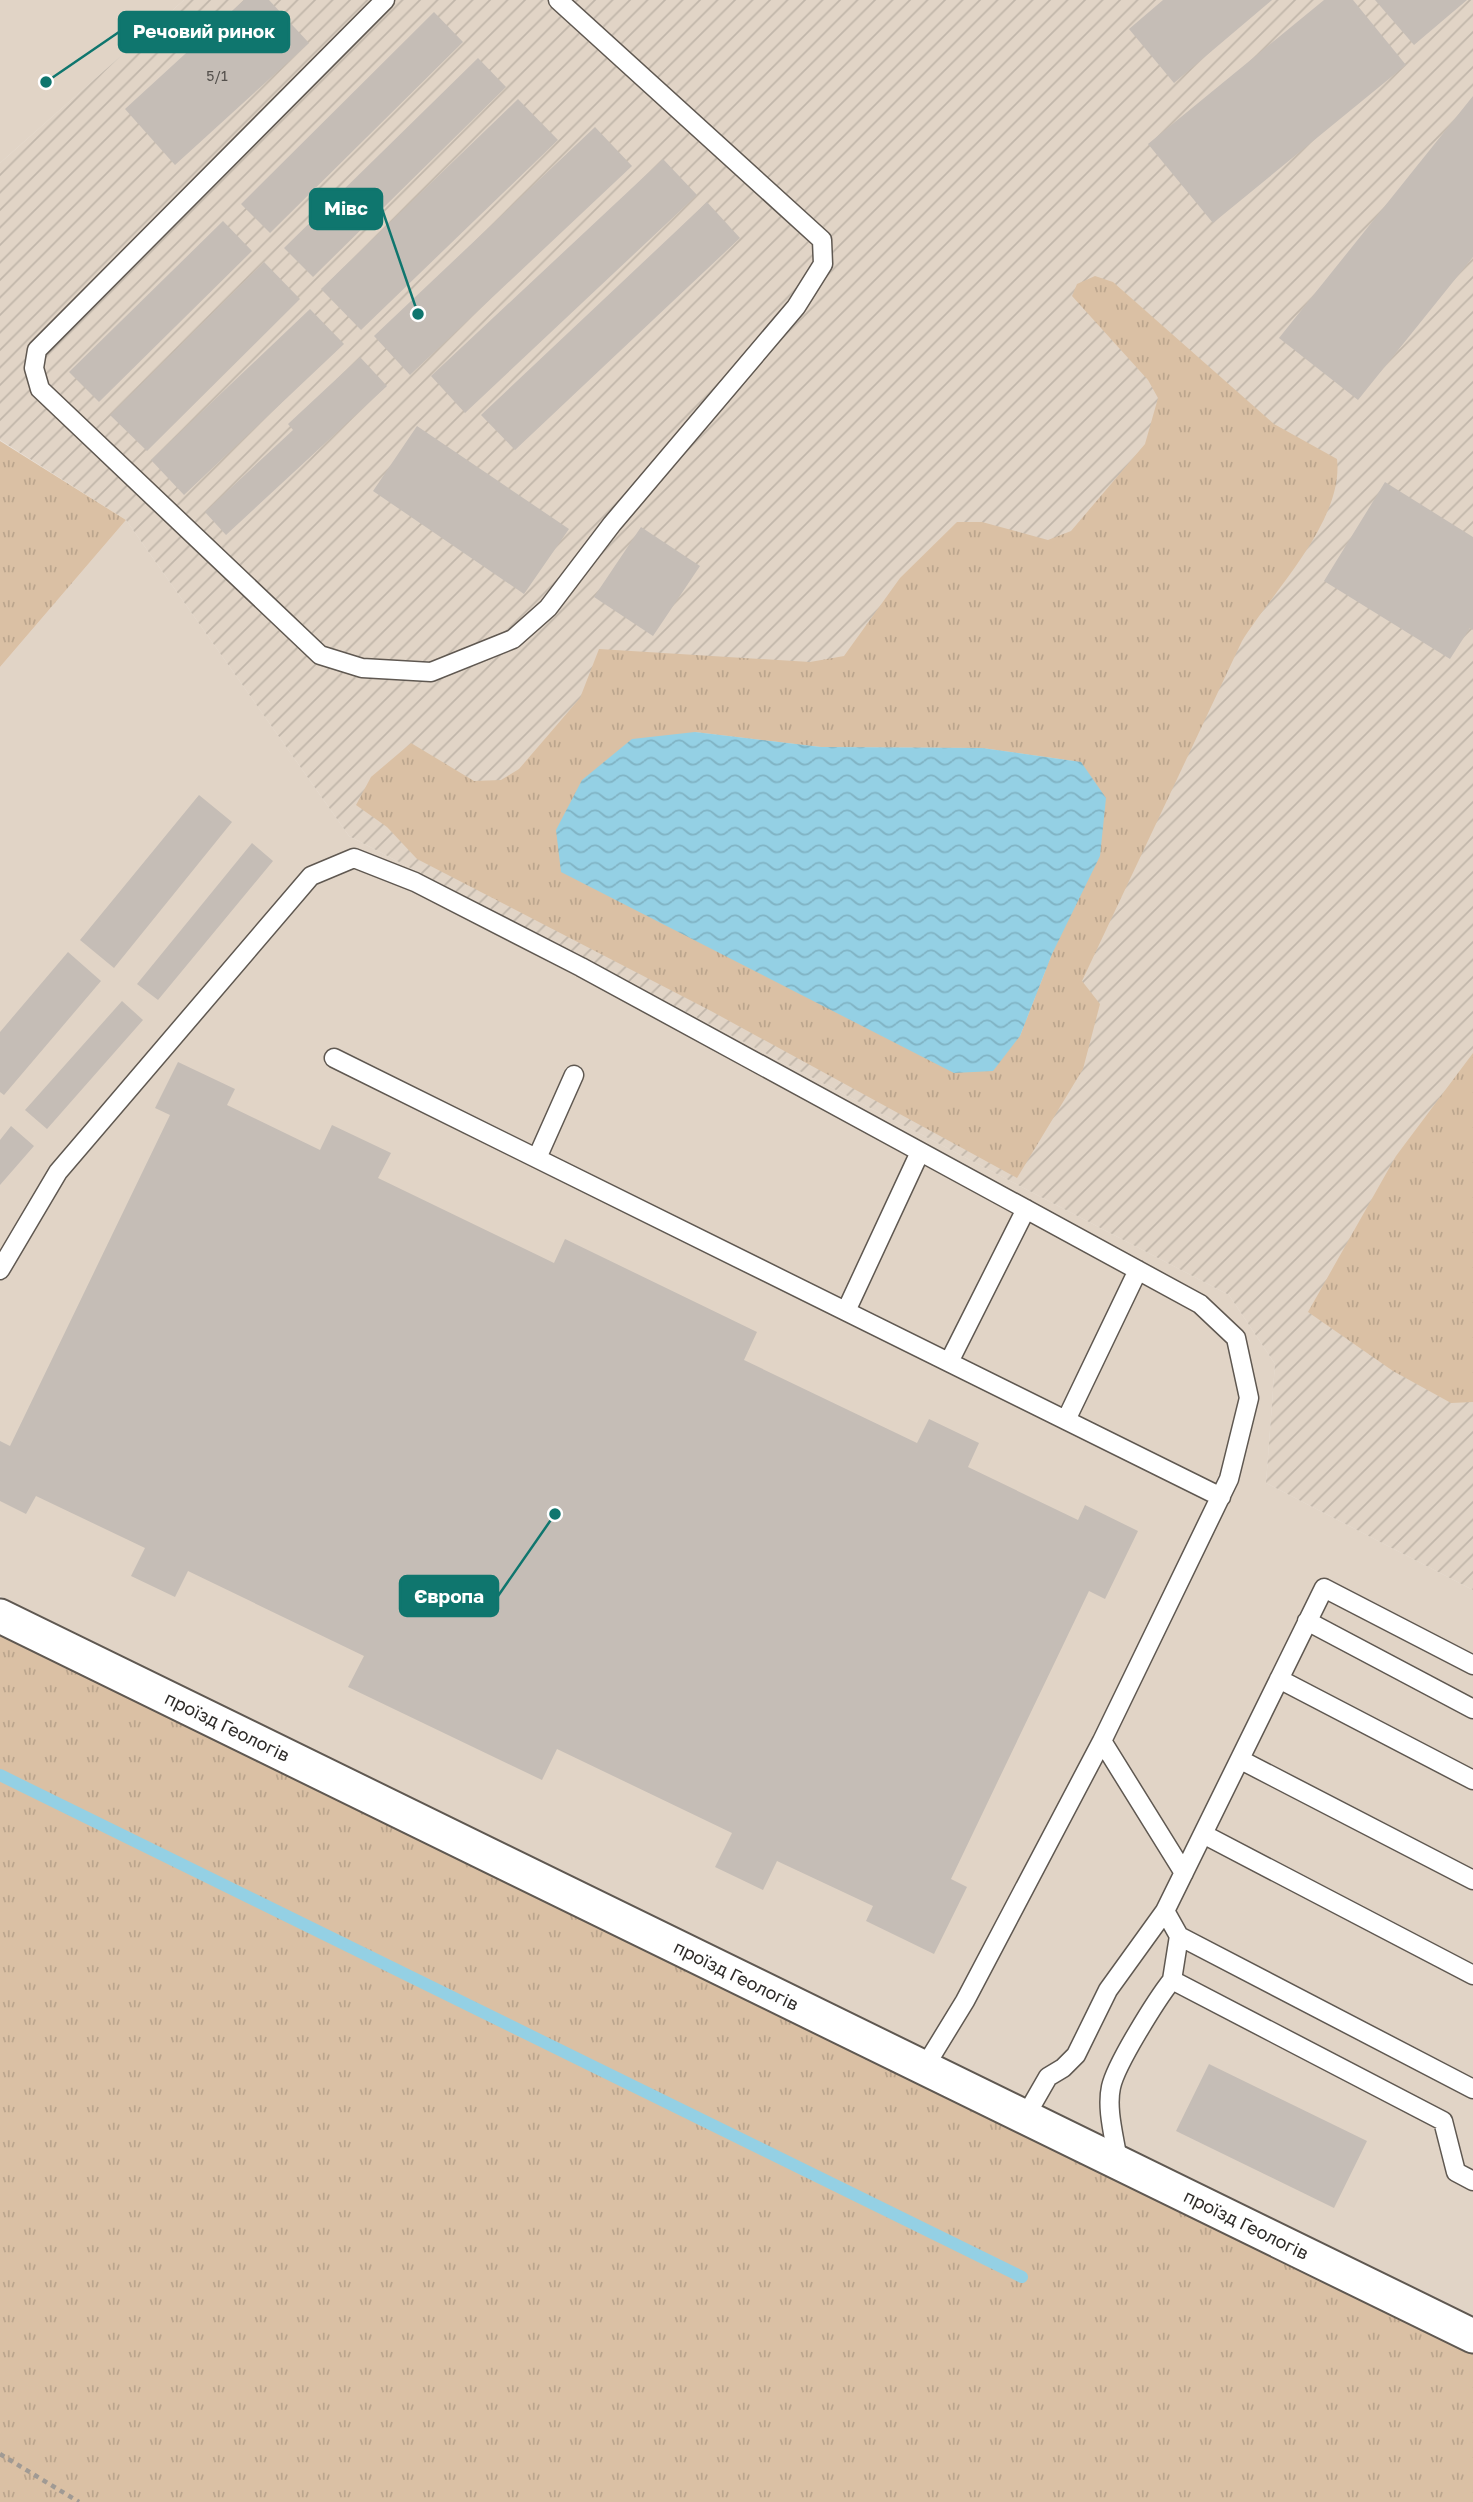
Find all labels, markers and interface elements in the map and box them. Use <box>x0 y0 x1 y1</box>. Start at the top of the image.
callout: Речовий ринок <box>119 12 289 52</box>
text: Речовий ринок <box>133 19 275 42</box>
house number: 5/1 <box>206 67 228 84</box>
callout: Мівс <box>310 189 382 229</box>
text: Мівс <box>324 196 368 219</box>
callout: Європа <box>400 1576 498 1616</box>
text: Європа <box>414 1584 484 1607</box>
street label: проїзд Геологів <box>161 1686 293 1766</box>
street label: проїзд Геологів <box>670 1935 802 2015</box>
street label: проїзд Геологів <box>1180 2184 1312 2264</box>

